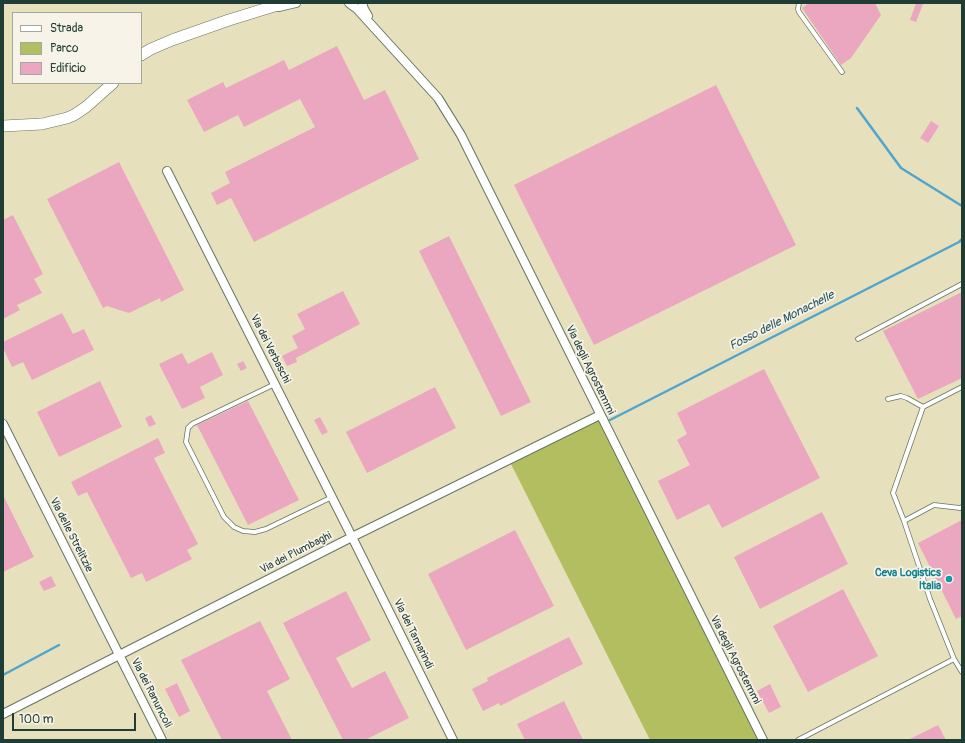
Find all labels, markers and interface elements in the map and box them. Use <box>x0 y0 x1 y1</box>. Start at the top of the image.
legend <box>12 12 142 84</box>
text: Strada <box>50 21 83 36</box>
text: Parco <box>50 41 79 56</box>
text: Edificio <box>50 61 86 76</box>
water label: Fosso delle Monachelle <box>727 288 837 354</box>
street label: Via dei Verbaschi <box>247 312 293 386</box>
street label: Via degli Agrostemmi <box>563 323 617 417</box>
street label: Via delle Strelitzie <box>46 495 96 575</box>
street label: Via dei Plumbaghi <box>258 529 334 577</box>
place label: Ceva Logistics Italia <box>875 566 941 592</box>
marker: Ceva Logistics Italia <box>944 574 954 584</box>
street label: Via dei Tamarindi <box>390 597 436 671</box>
street label: Via degli Agrostemmi <box>707 613 763 707</box>
street label: Via dei Ranuncoli <box>128 656 174 730</box>
scale bar <box>14 705 138 731</box>
text: 100 m <box>19 712 53 727</box>

